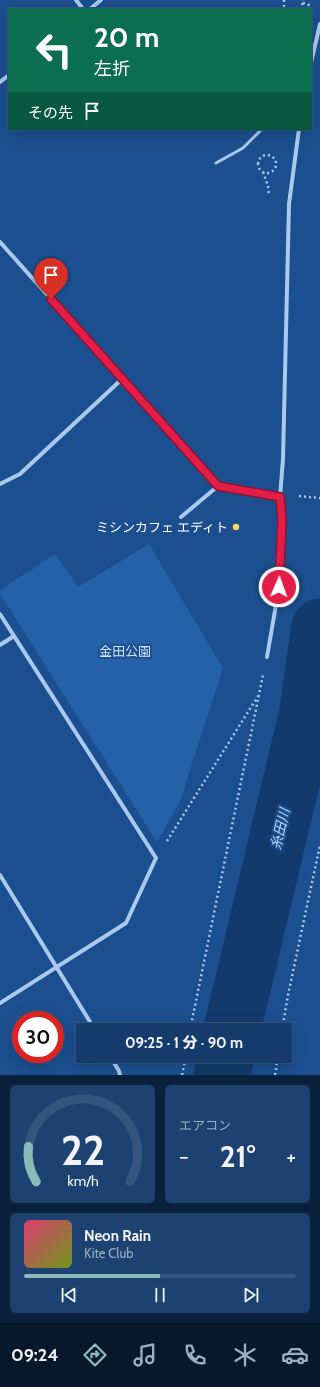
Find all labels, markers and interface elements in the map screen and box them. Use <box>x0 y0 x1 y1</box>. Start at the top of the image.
text: 20 m <box>94 20 159 54</box>
icon: left <box>28 24 80 76</box>
text: 左折 <box>94 58 130 80</box>
icon: arrive <box>81 100 103 122</box>
text: その先 <box>28 104 73 122</box>
pin <box>34 258 68 299</box>
icon: arrive <box>40 264 62 286</box>
place label: ミシンカフェ エディト <box>96 519 228 535</box>
marker: ミシンカフェ エディト <box>231 522 241 532</box>
position arrow <box>258 566 300 608</box>
park label: 金田公園 <box>99 643 151 659</box>
water label: 糸田川 <box>267 805 294 851</box>
speed limit sign: 30 <box>12 1011 64 1063</box>
text: 09:25 · 1 分 · 90 m <box>125 1034 243 1052</box>
text: エアコン <box>179 1117 231 1133</box>
text: 22 <box>60 1125 105 1175</box>
text: 21° <box>220 1138 255 1175</box>
text: − <box>179 1143 189 1170</box>
text: + <box>286 1143 296 1170</box>
text: km/h <box>67 1172 98 1190</box>
text: Neon Rain <box>84 1227 151 1245</box>
text: Kite Club <box>84 1245 133 1261</box>
icon: previous <box>58 1284 80 1306</box>
icon: pause <box>149 1284 171 1306</box>
icon: next <box>240 1284 262 1306</box>
icon: directions <box>81 1341 109 1369</box>
icon: music <box>131 1341 159 1369</box>
icon: phone <box>181 1341 209 1369</box>
icon: climate <box>231 1341 259 1369</box>
icon: car <box>281 1341 309 1369</box>
text: 09:24 <box>11 1344 59 1366</box>

